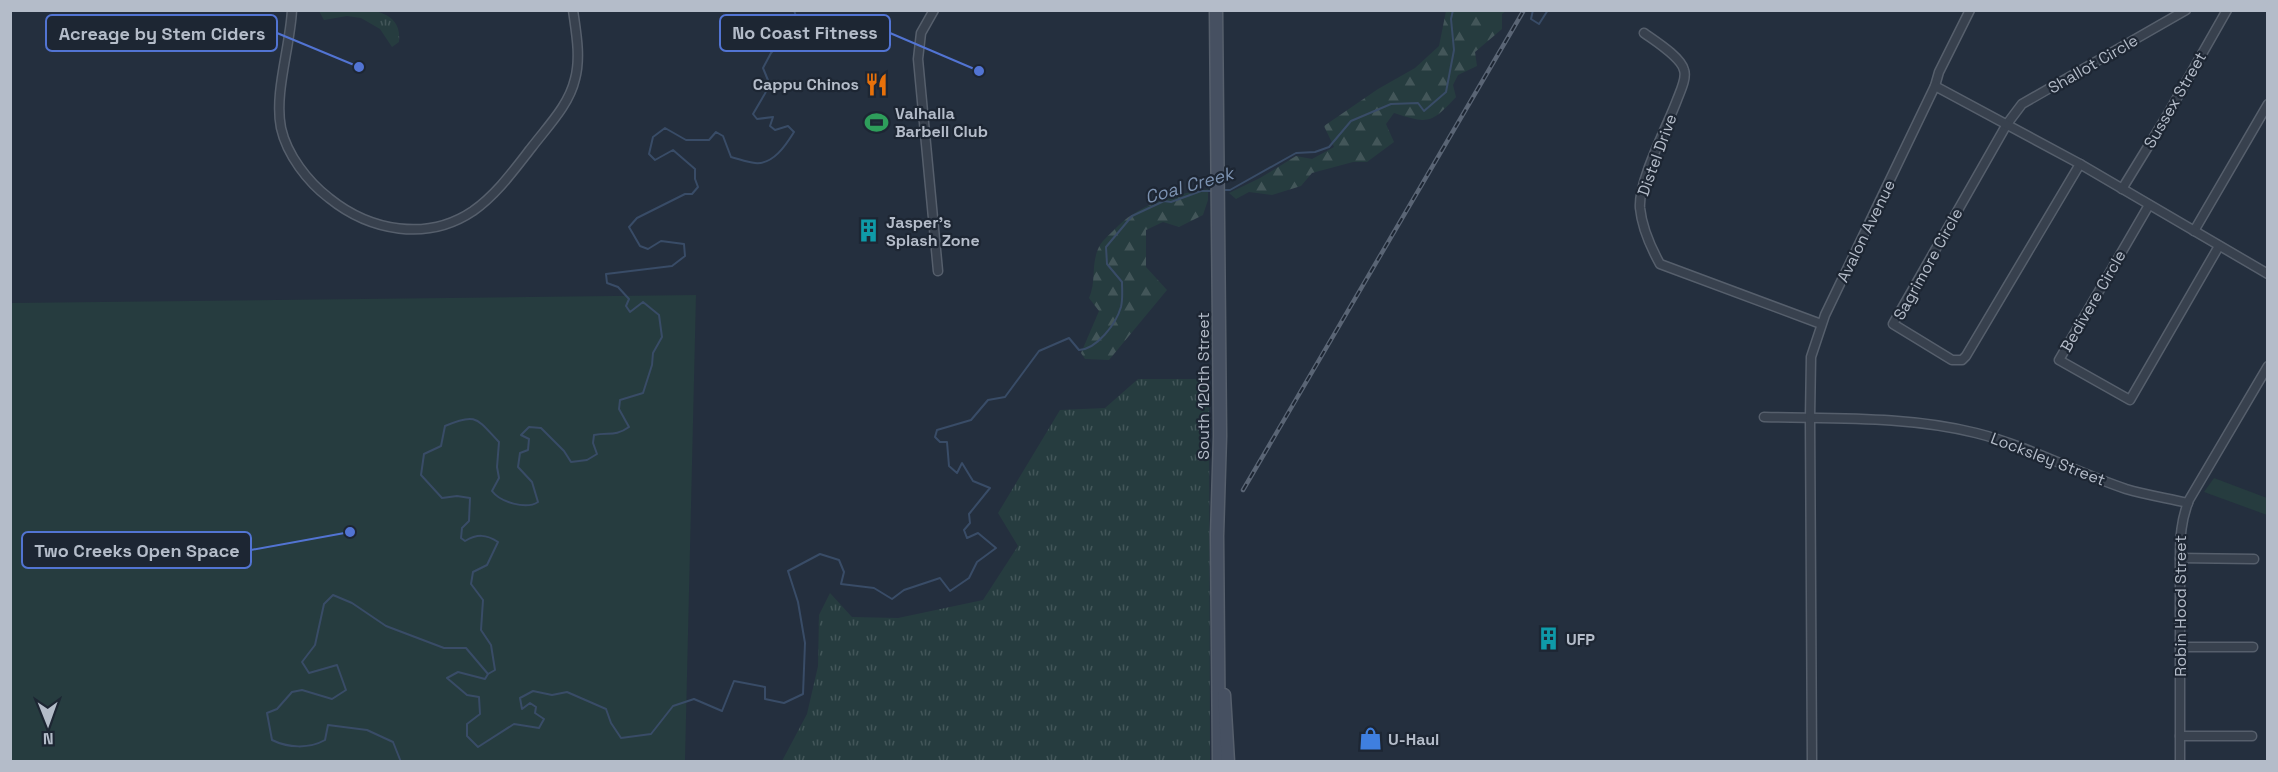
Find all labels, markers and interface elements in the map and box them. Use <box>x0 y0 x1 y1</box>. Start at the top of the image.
callout: Acreage by Stem Ciders <box>46 15 277 51</box>
callout: No Coast Fitness <box>720 15 890 51</box>
text: No Coast Fitness <box>732 21 878 44</box>
text: Acreage by Stem Ciders <box>59 22 265 45</box>
street label: Shallot Circle <box>2044 30 2142 98</box>
street label: Sussex Street <box>2139 48 2211 152</box>
restaurant icon: Cappu Chinos <box>864 71 890 97</box>
place label: Cappu Chinos <box>753 74 859 95</box>
place label: Valhalla Barbell Club <box>895 103 988 142</box>
sports icon: Valhalla Barbell Club <box>864 109 890 135</box>
street label: Distel Drive <box>1632 111 1682 199</box>
water label: Coal Creek <box>1142 161 1238 209</box>
street label: Avalon Avenue <box>1832 176 1900 286</box>
street label: Sagrimore Circle <box>1889 204 1967 324</box>
place label: Jasper's Splash Zone <box>886 212 980 251</box>
building icon: Jasper's Splash Zone <box>855 218 881 244</box>
street label: Bedivere Circle <box>2055 246 2131 356</box>
street label: South 120th Street <box>1193 312 1214 460</box>
street label: Locksley Street <box>1988 427 2108 491</box>
callout: Two Creeks Open Space <box>22 532 251 568</box>
street label: Robin Hood Street <box>2170 535 2191 677</box>
text: Two Creeks Open Space <box>34 539 240 562</box>
building icon: UFP <box>1535 626 1561 652</box>
place label: UFP <box>1566 629 1595 650</box>
north arrow <box>18 694 78 754</box>
shop icon: U-Haul <box>1357 726 1383 752</box>
text: N <box>43 728 54 749</box>
place label: U-Haul <box>1388 729 1439 750</box>

